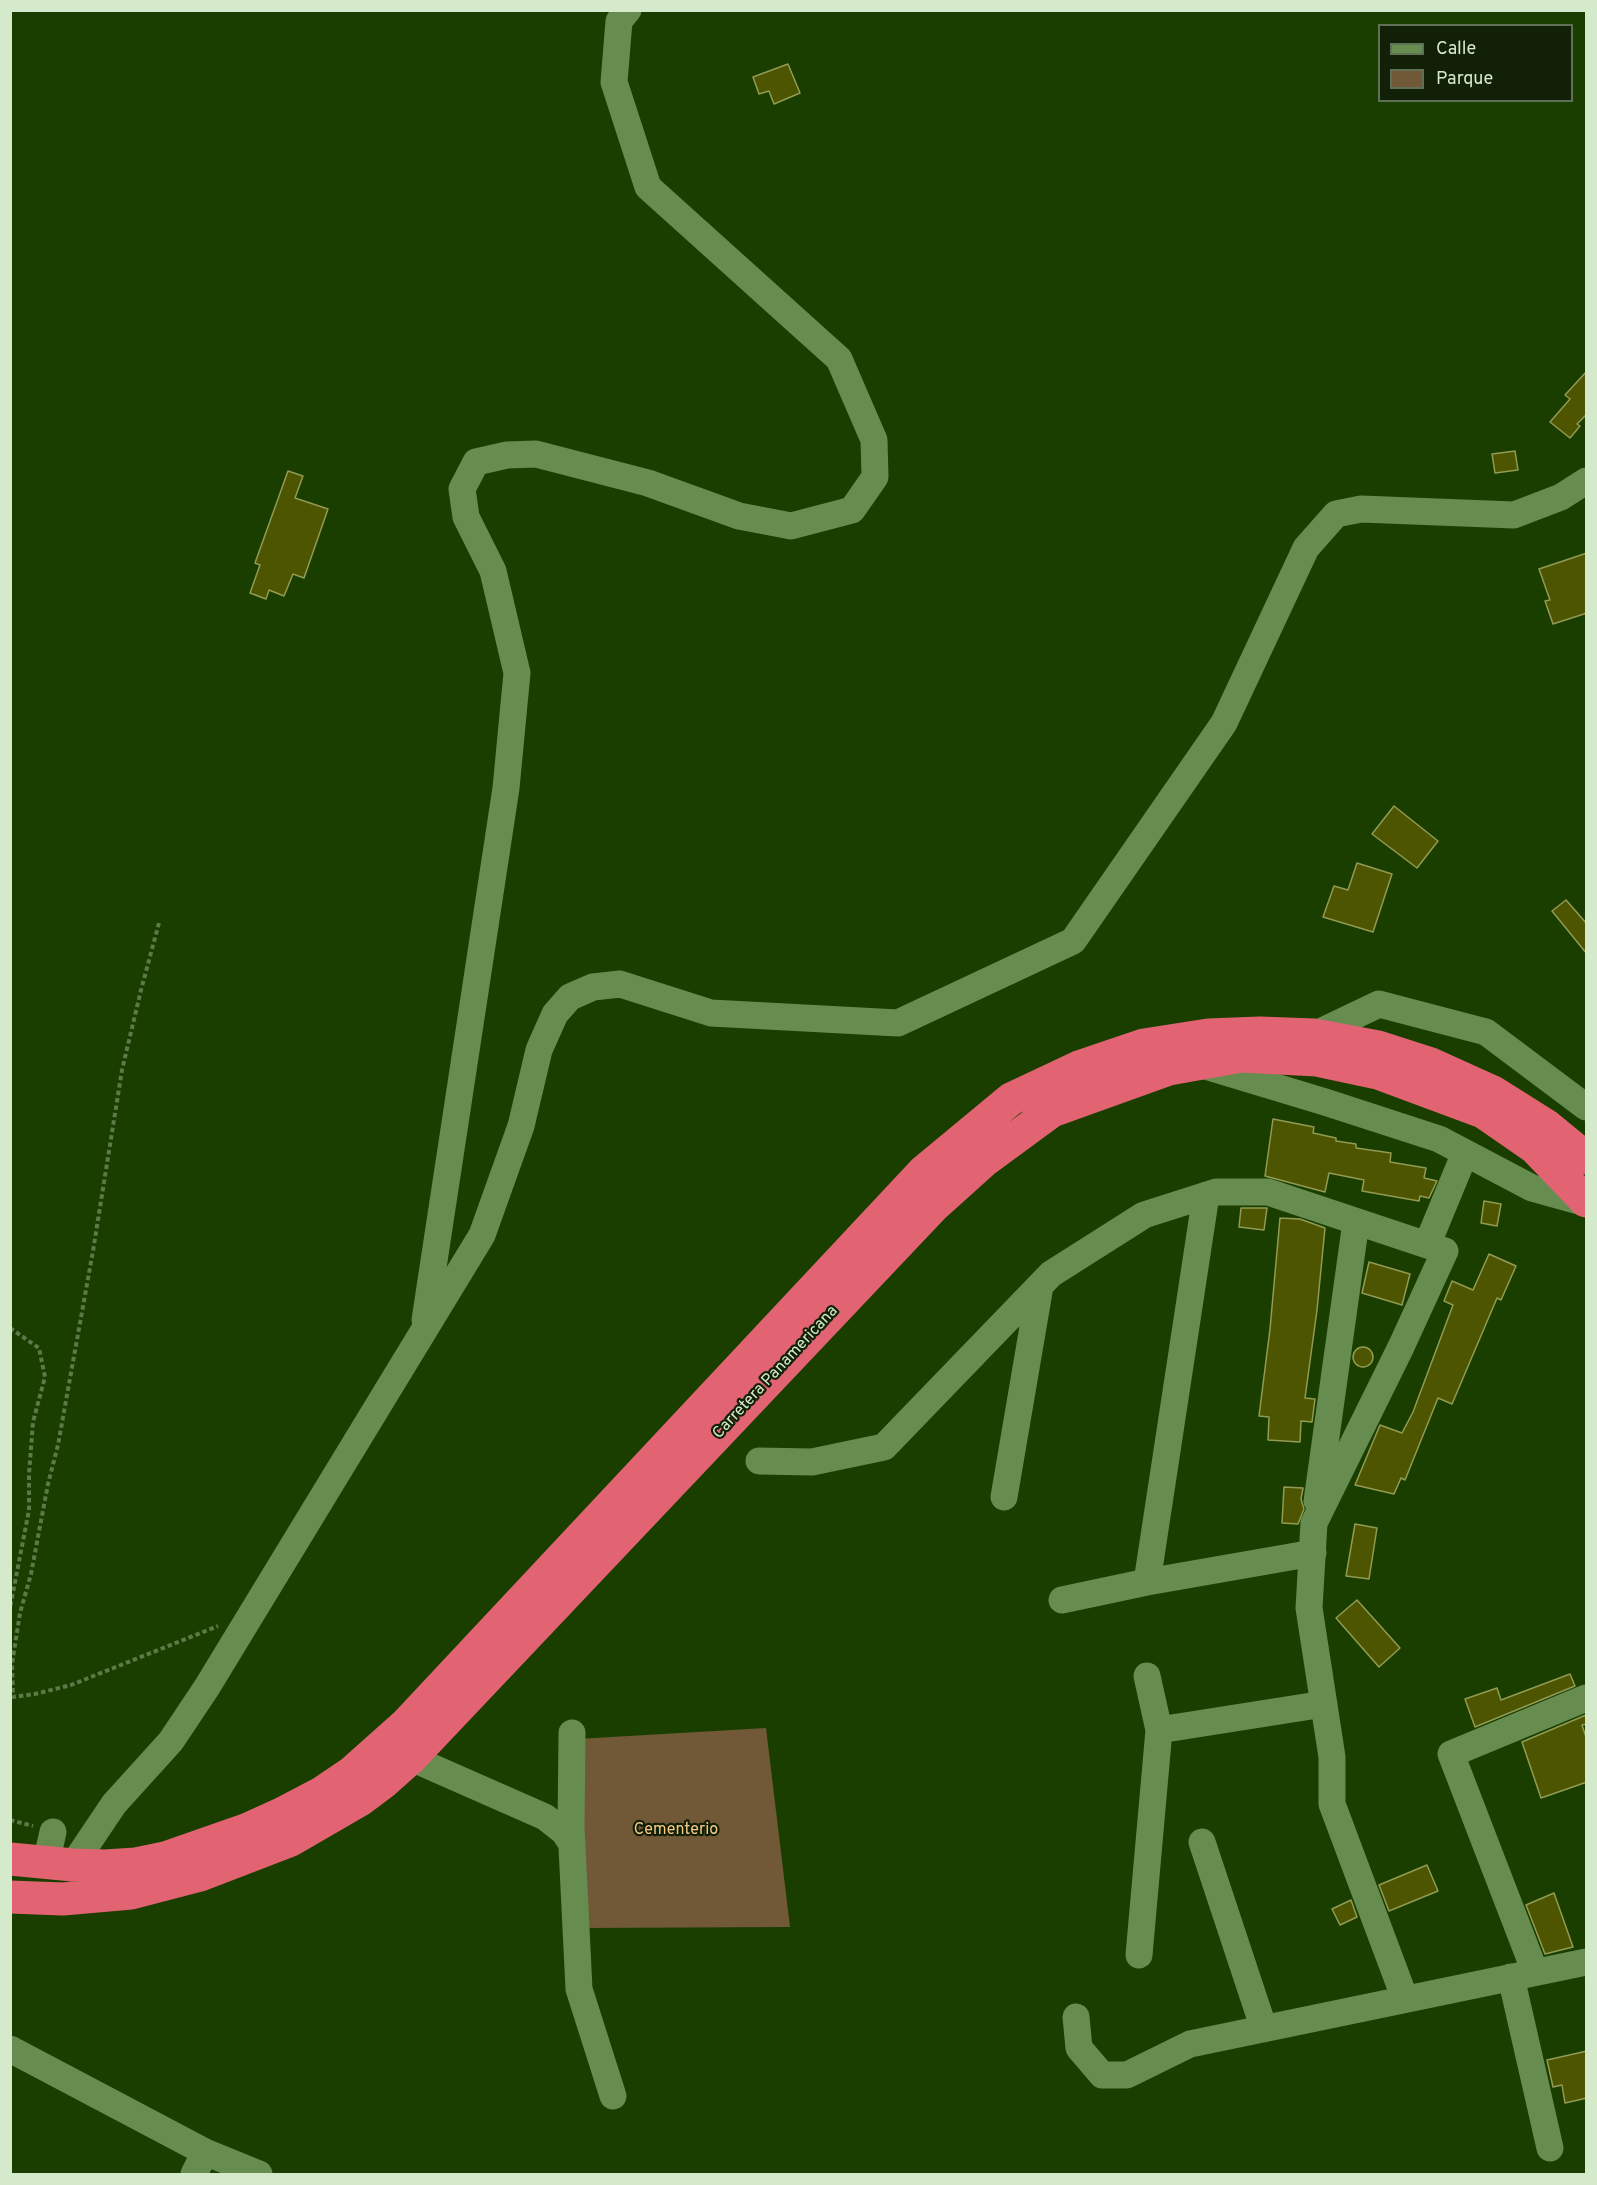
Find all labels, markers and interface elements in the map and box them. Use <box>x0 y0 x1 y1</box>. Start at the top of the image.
legend <box>1378 24 1573 102</box>
text: Calle <box>1436 38 1476 61</box>
text: Parque <box>1436 68 1493 91</box>
street label: Carretera Panamericana <box>709 1302 843 1444</box>
park label: Cementerio <box>634 1821 718 1841</box>

